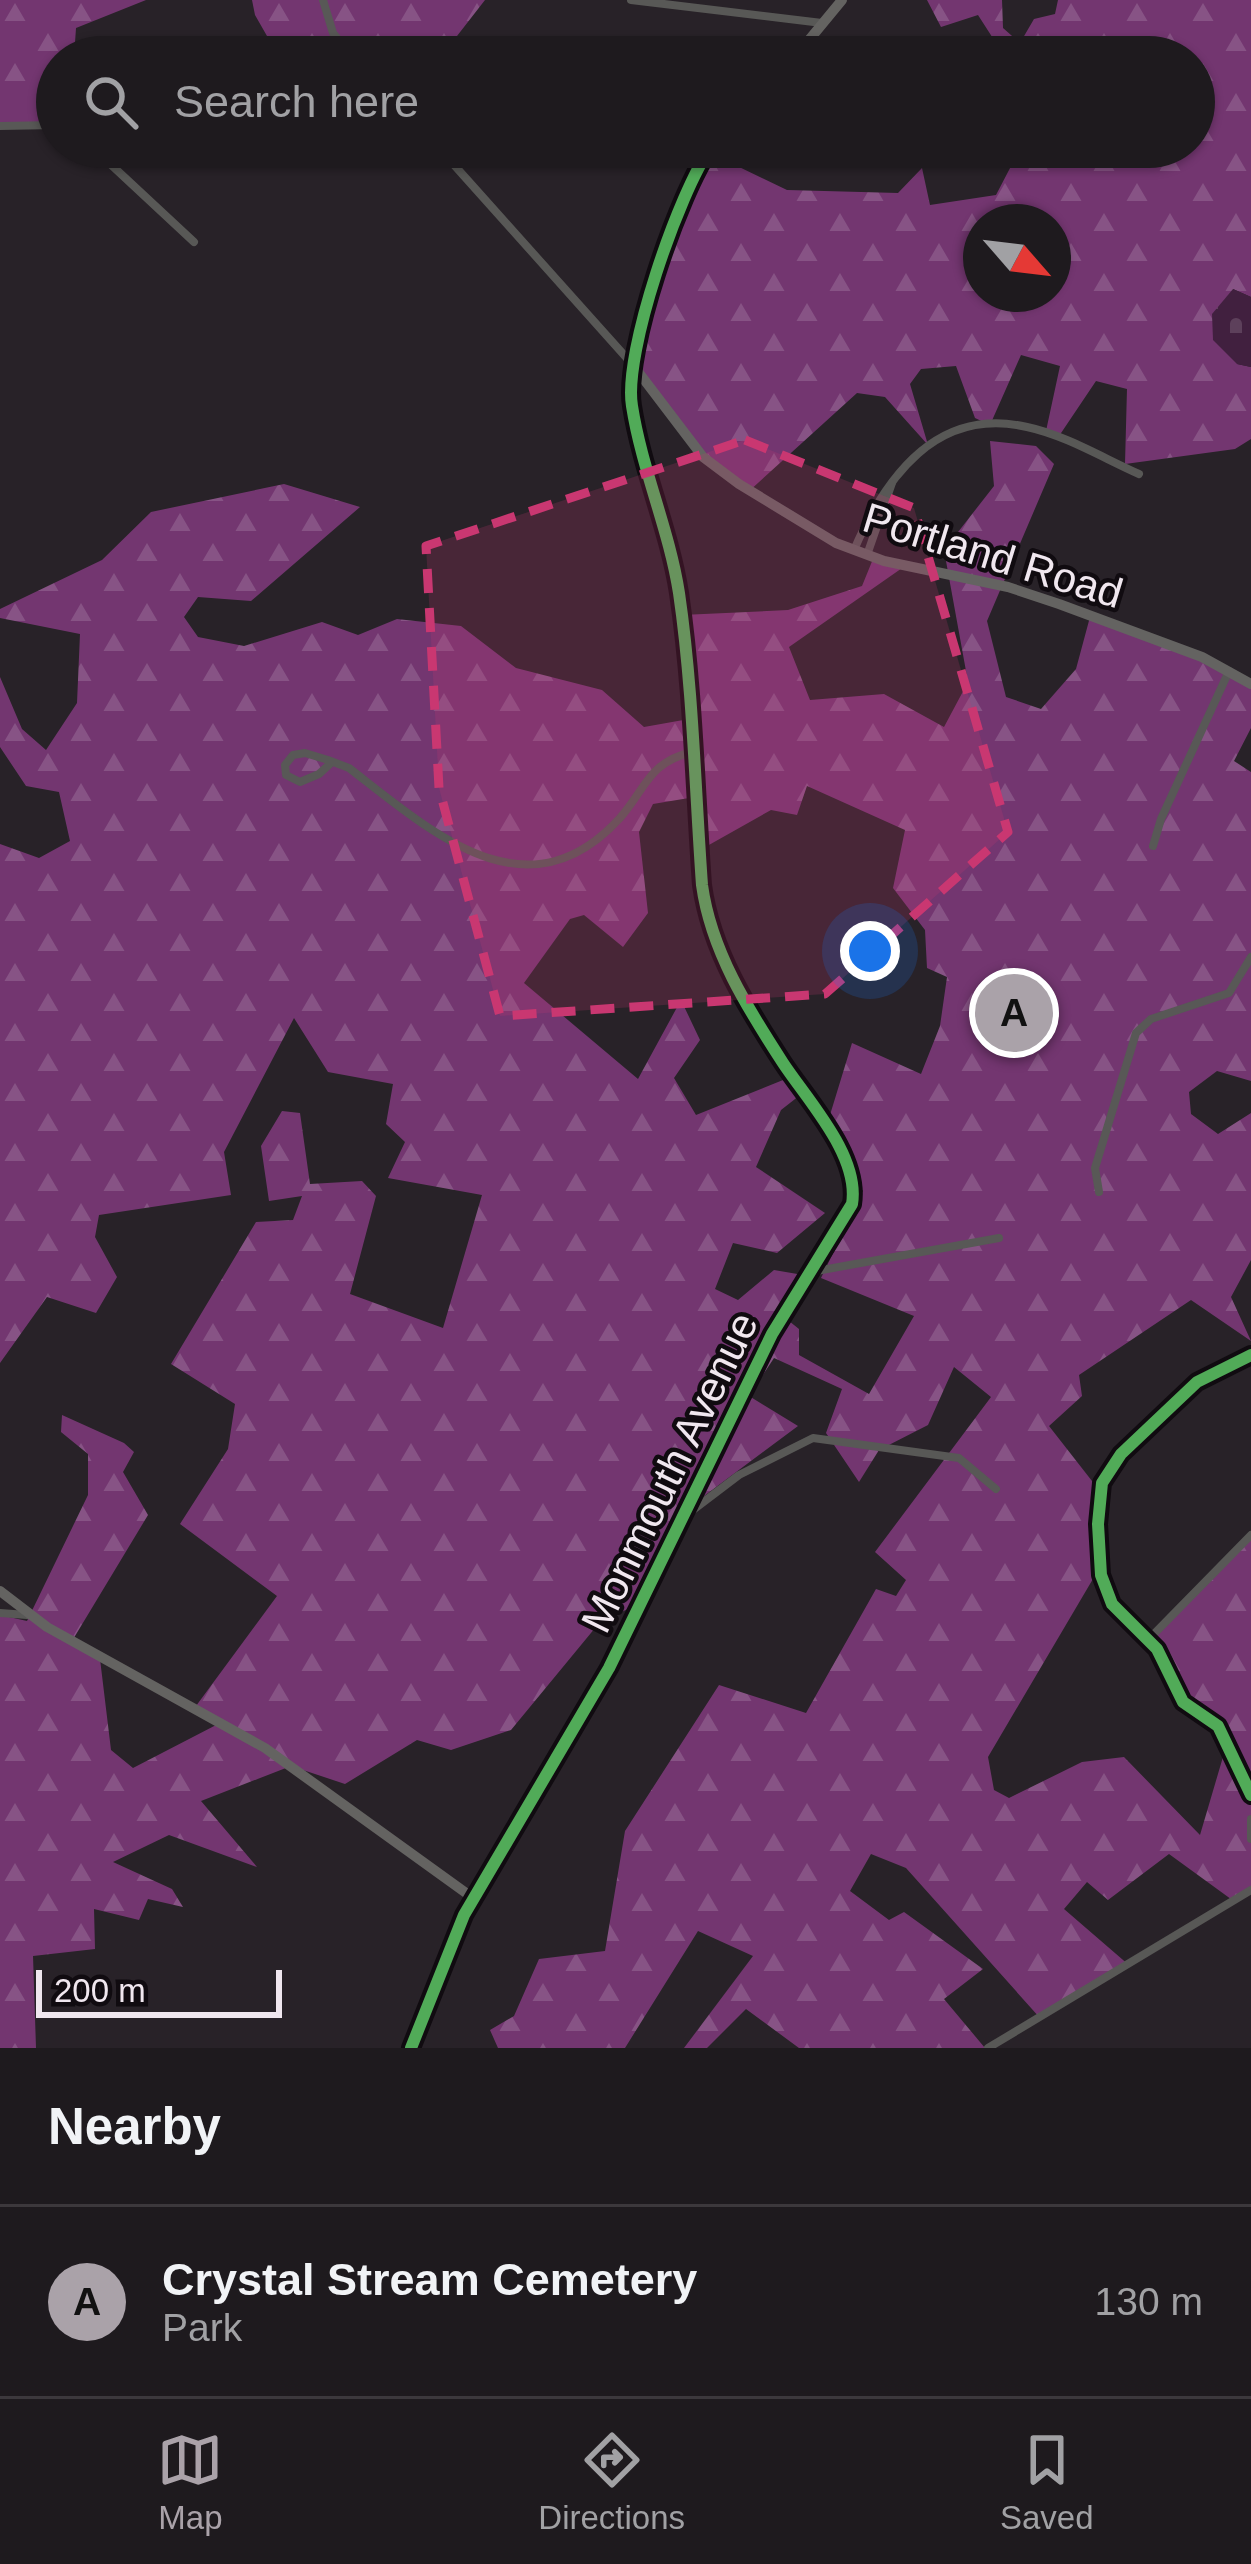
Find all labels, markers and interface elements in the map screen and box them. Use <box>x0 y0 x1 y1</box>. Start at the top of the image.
search box <box>36 36 1215 168</box>
icon: search <box>78 69 144 135</box>
text: Search here <box>174 76 419 127</box>
north arrow <box>963 204 1071 312</box>
street label: Portland Road <box>858 494 1128 617</box>
your location <box>840 921 900 981</box>
pin: A <box>975 968 1053 1058</box>
street label: Monmouth Avenue <box>572 1305 767 1640</box>
scale bar <box>36 1964 282 2017</box>
text: 200 m <box>54 1972 146 2009</box>
text: Nearby <box>48 2098 221 2155</box>
text: Crystal Stream Cemetery <box>162 2254 697 2305</box>
text: A <box>73 2280 101 2323</box>
text: 130 m <box>1095 2280 1203 2323</box>
text: Park <box>162 2306 242 2349</box>
tab: Map <box>157 2427 223 2537</box>
tab: Directions <box>538 2427 685 2537</box>
tab: Saved <box>1000 2427 1094 2537</box>

